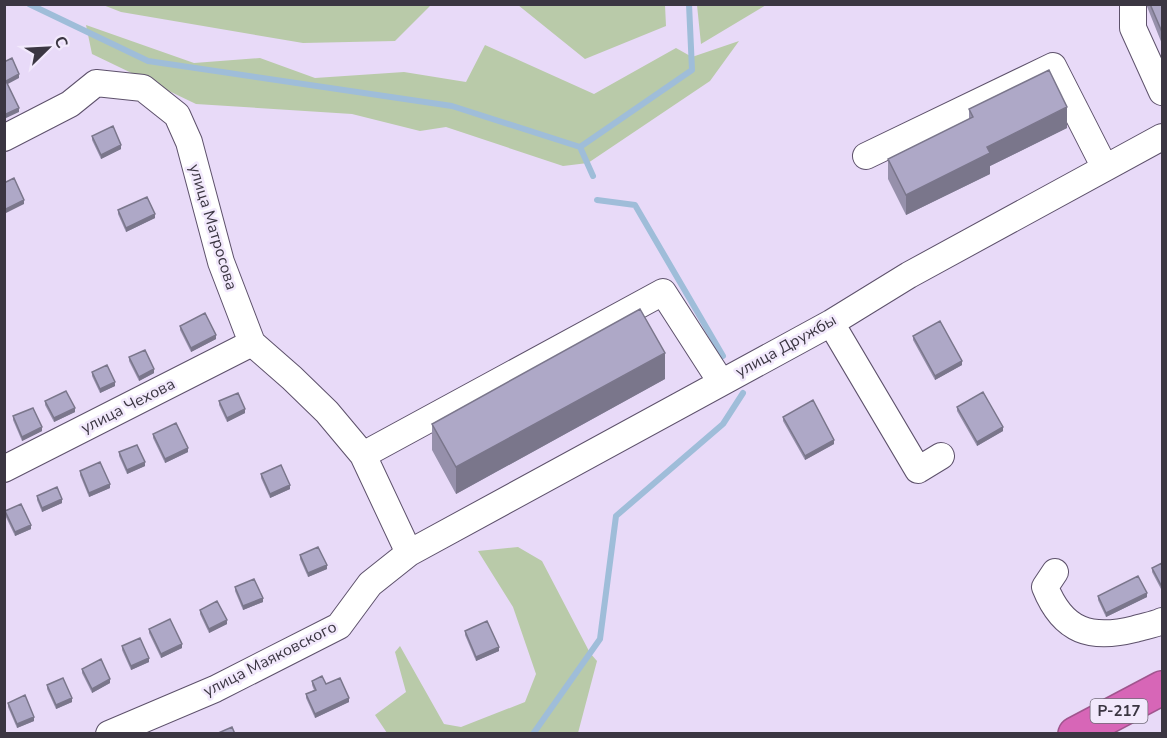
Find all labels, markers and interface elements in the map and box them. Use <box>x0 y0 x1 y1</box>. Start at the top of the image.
north arrow <box>18 18 78 78</box>
text: С <box>49 33 73 52</box>
street label: улица Матросова <box>183 161 243 293</box>
street label: улица Дружбы <box>732 309 840 383</box>
street label: улица Чехова <box>77 373 179 439</box>
street label: улица Маяковского <box>200 616 340 702</box>
road number: Р-217 <box>1090 699 1148 723</box>

